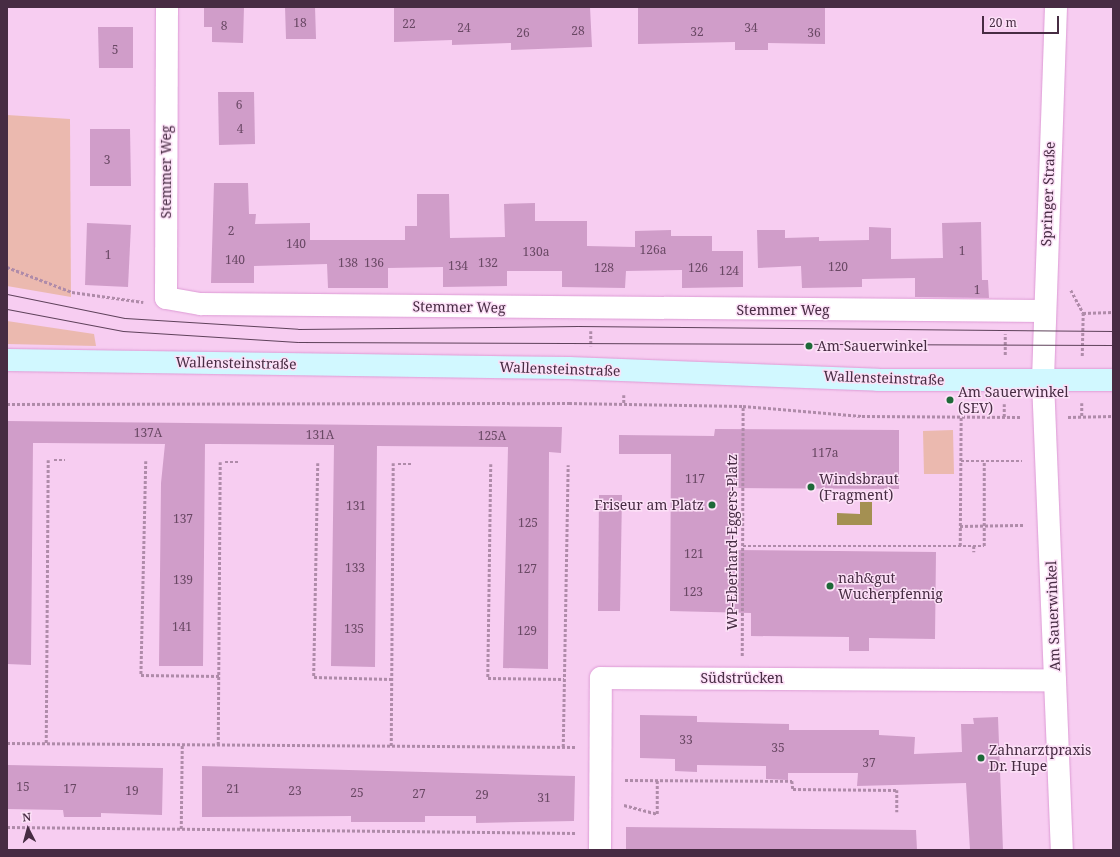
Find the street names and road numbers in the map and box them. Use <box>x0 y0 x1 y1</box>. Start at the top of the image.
street label: Stemmer Weg <box>158 125 174 219</box>
street label: Springer Straße <box>1038 141 1058 247</box>
street label: Stemmer Weg <box>412 298 506 316</box>
street label: Stemmer Weg <box>736 302 830 318</box>
street label: Wallensteinstraße <box>175 354 297 372</box>
street label: Wallensteinstraße <box>499 358 621 380</box>
street label: Wallensteinstraße <box>823 367 945 389</box>
street label: WP-Eberhard-Eggers-Platz <box>724 454 740 630</box>
street label: Am Sauerwinkel <box>1043 560 1063 672</box>
street label: Südstrücken <box>700 670 784 686</box>

